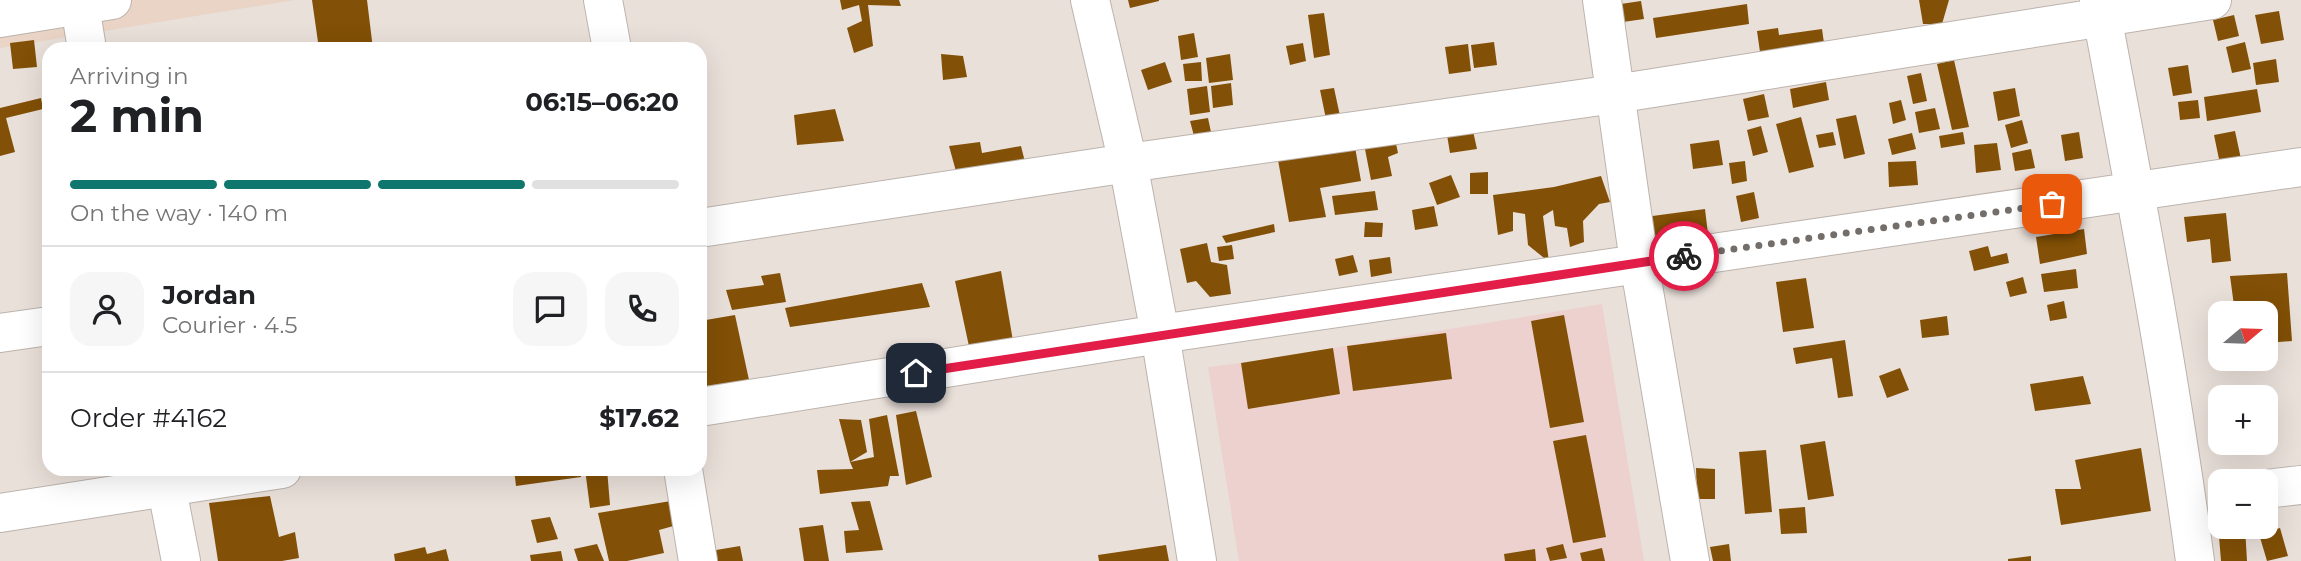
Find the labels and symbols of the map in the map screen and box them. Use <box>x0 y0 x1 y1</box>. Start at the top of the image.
pin <box>2022 174 2082 234</box>
courier <box>1649 221 1719 291</box>
north arrow <box>2208 301 2278 371</box>
pin <box>886 343 946 403</box>

